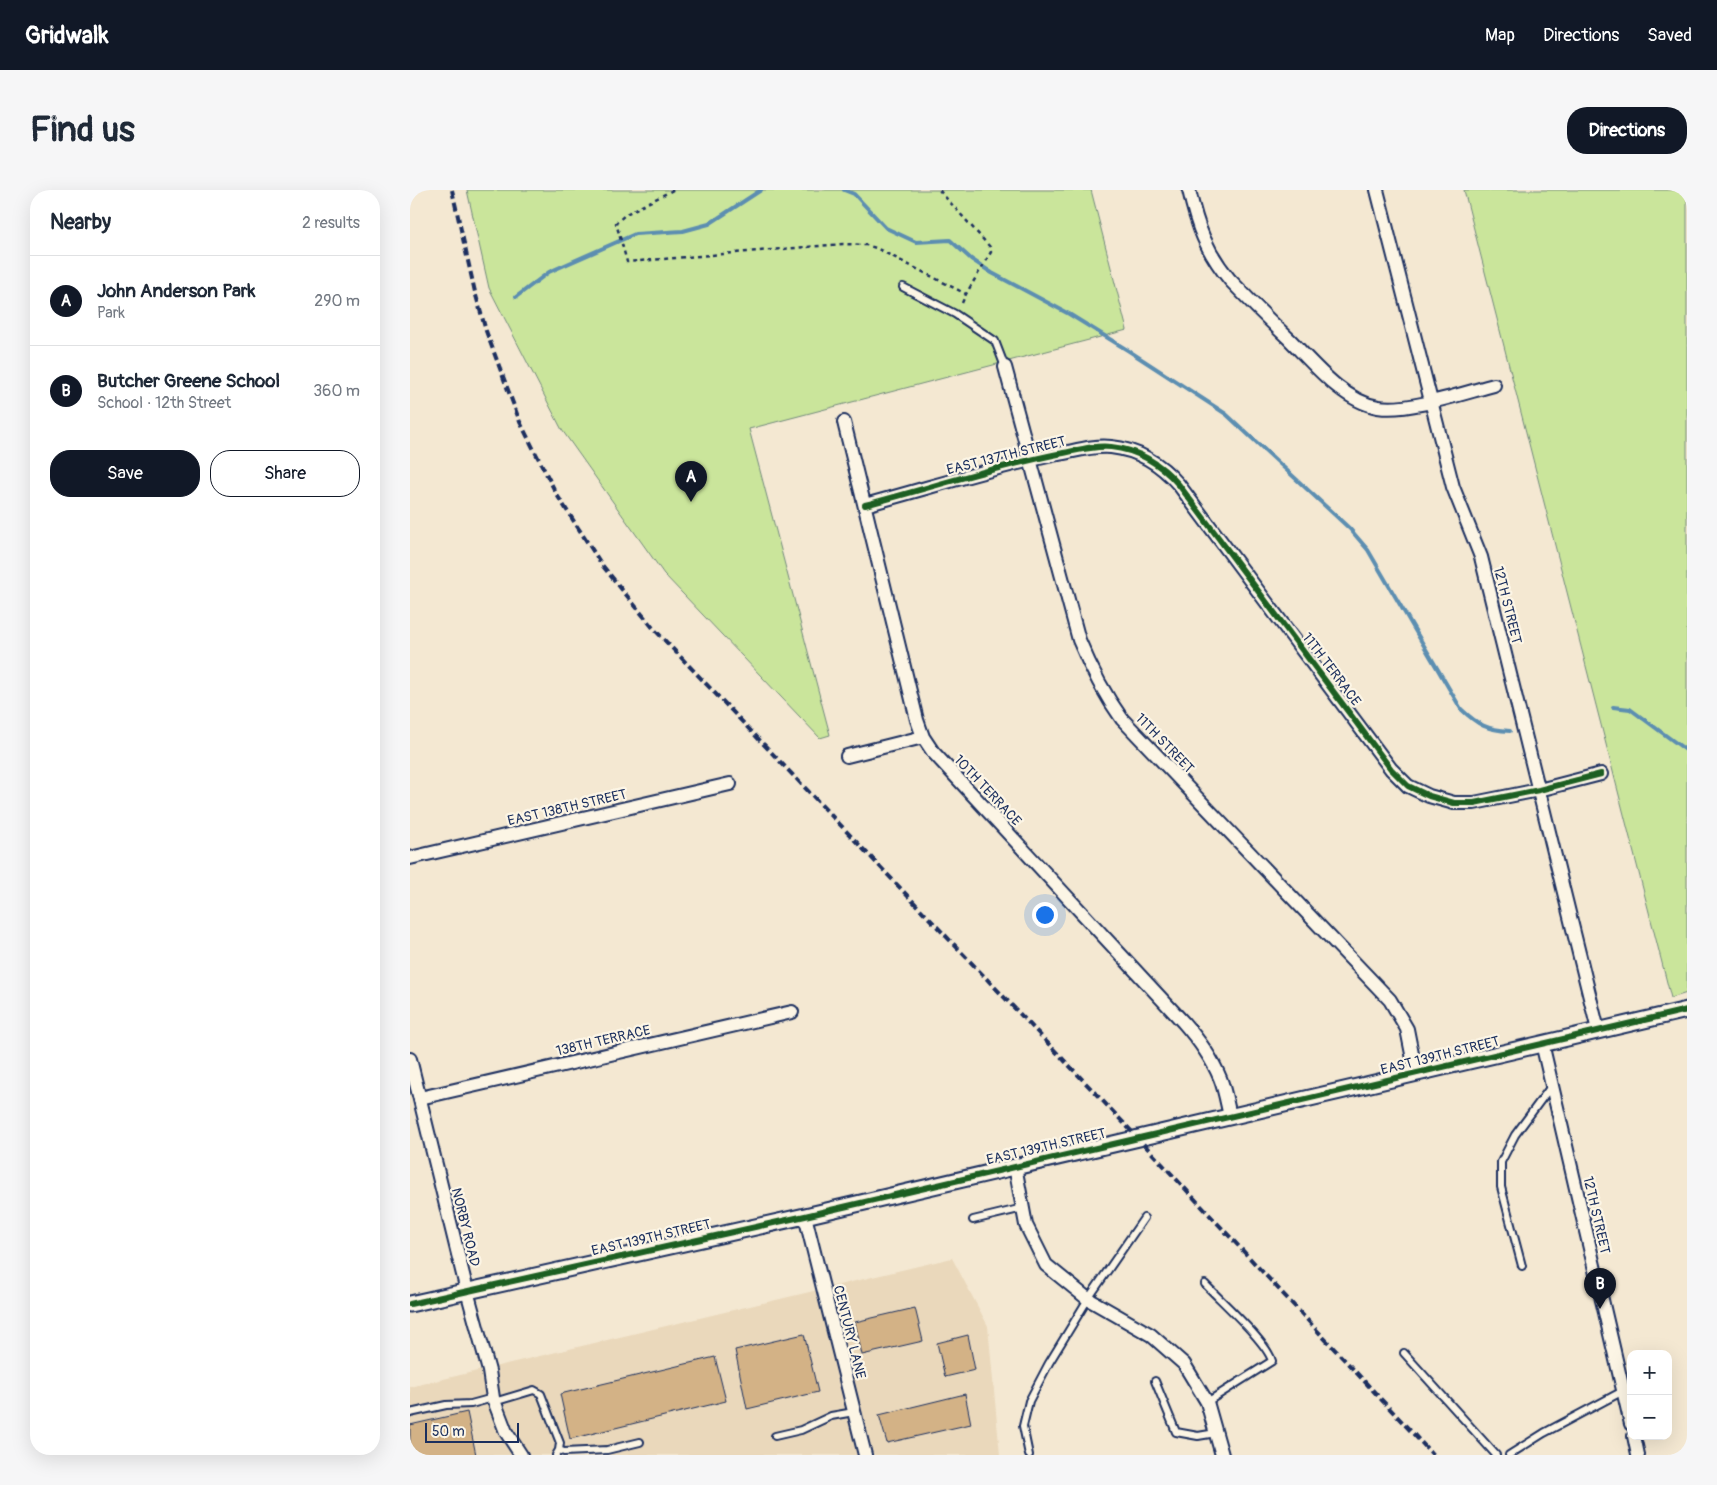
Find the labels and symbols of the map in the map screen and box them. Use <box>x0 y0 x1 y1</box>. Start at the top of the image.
street label: EAST 137TH STREET <box>945 432 1068 478</box>
pin: A <box>675 461 707 502</box>
street label: 12TH STREET <box>1490 565 1525 646</box>
street label: 11TH TERRACE <box>1299 629 1365 709</box>
street label: 11TH STREET <box>1132 710 1198 777</box>
street label: 10TH TERRACE <box>950 751 1025 829</box>
street label: EAST 138TH STREET <box>506 785 629 829</box>
your location <box>1032 902 1058 928</box>
street label: 138TH TERRACE <box>554 1021 652 1060</box>
street label: EAST 139TH STREET <box>1379 1032 1502 1078</box>
street label: EAST 139TH STREET <box>985 1124 1108 1168</box>
street label: 12TH STREET <box>1579 1175 1614 1256</box>
street label: NORBY ROAD <box>448 1186 484 1268</box>
street label: EAST 139TH STREET <box>590 1215 713 1259</box>
pin: B <box>1584 1268 1616 1309</box>
street label: CENTURY LANE <box>830 1284 869 1381</box>
scale bar <box>425 1420 519 1443</box>

